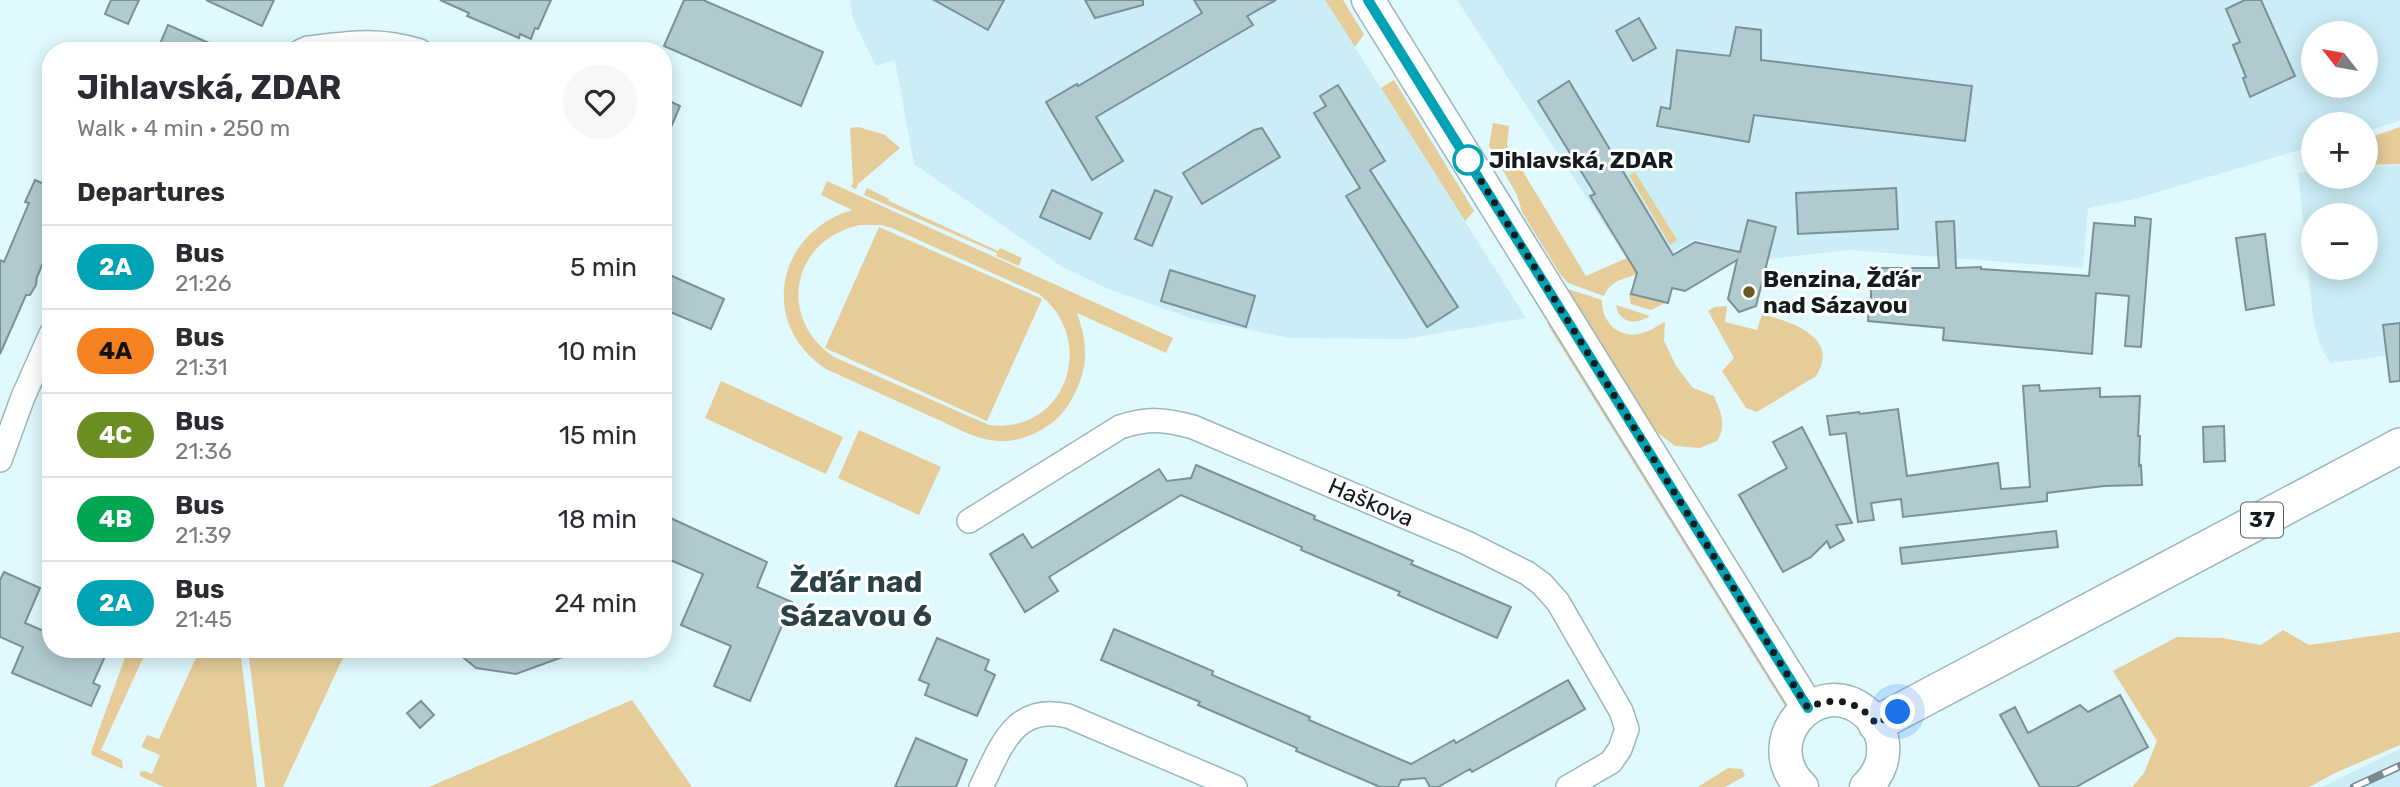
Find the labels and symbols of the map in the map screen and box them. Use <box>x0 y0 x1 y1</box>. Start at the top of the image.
north arrow <box>2301 21 2378 98</box>
marker: Jihlavská, ZDAR <box>1453 145 1483 175</box>
place label: Jihlavská, ZDAR <box>1489 146 1673 174</box>
place label: Benzina, Žďár nad Sázavou <box>1763 265 1922 319</box>
marker: Benzina, Žďár nad Sázavou <box>1741 284 1757 300</box>
street label: Haškova <box>1324 472 1418 532</box>
road number: 37 <box>2241 503 2283 538</box>
district label: Žďár nad Sázavou 6 <box>780 564 932 634</box>
your location <box>1880 694 1915 729</box>

